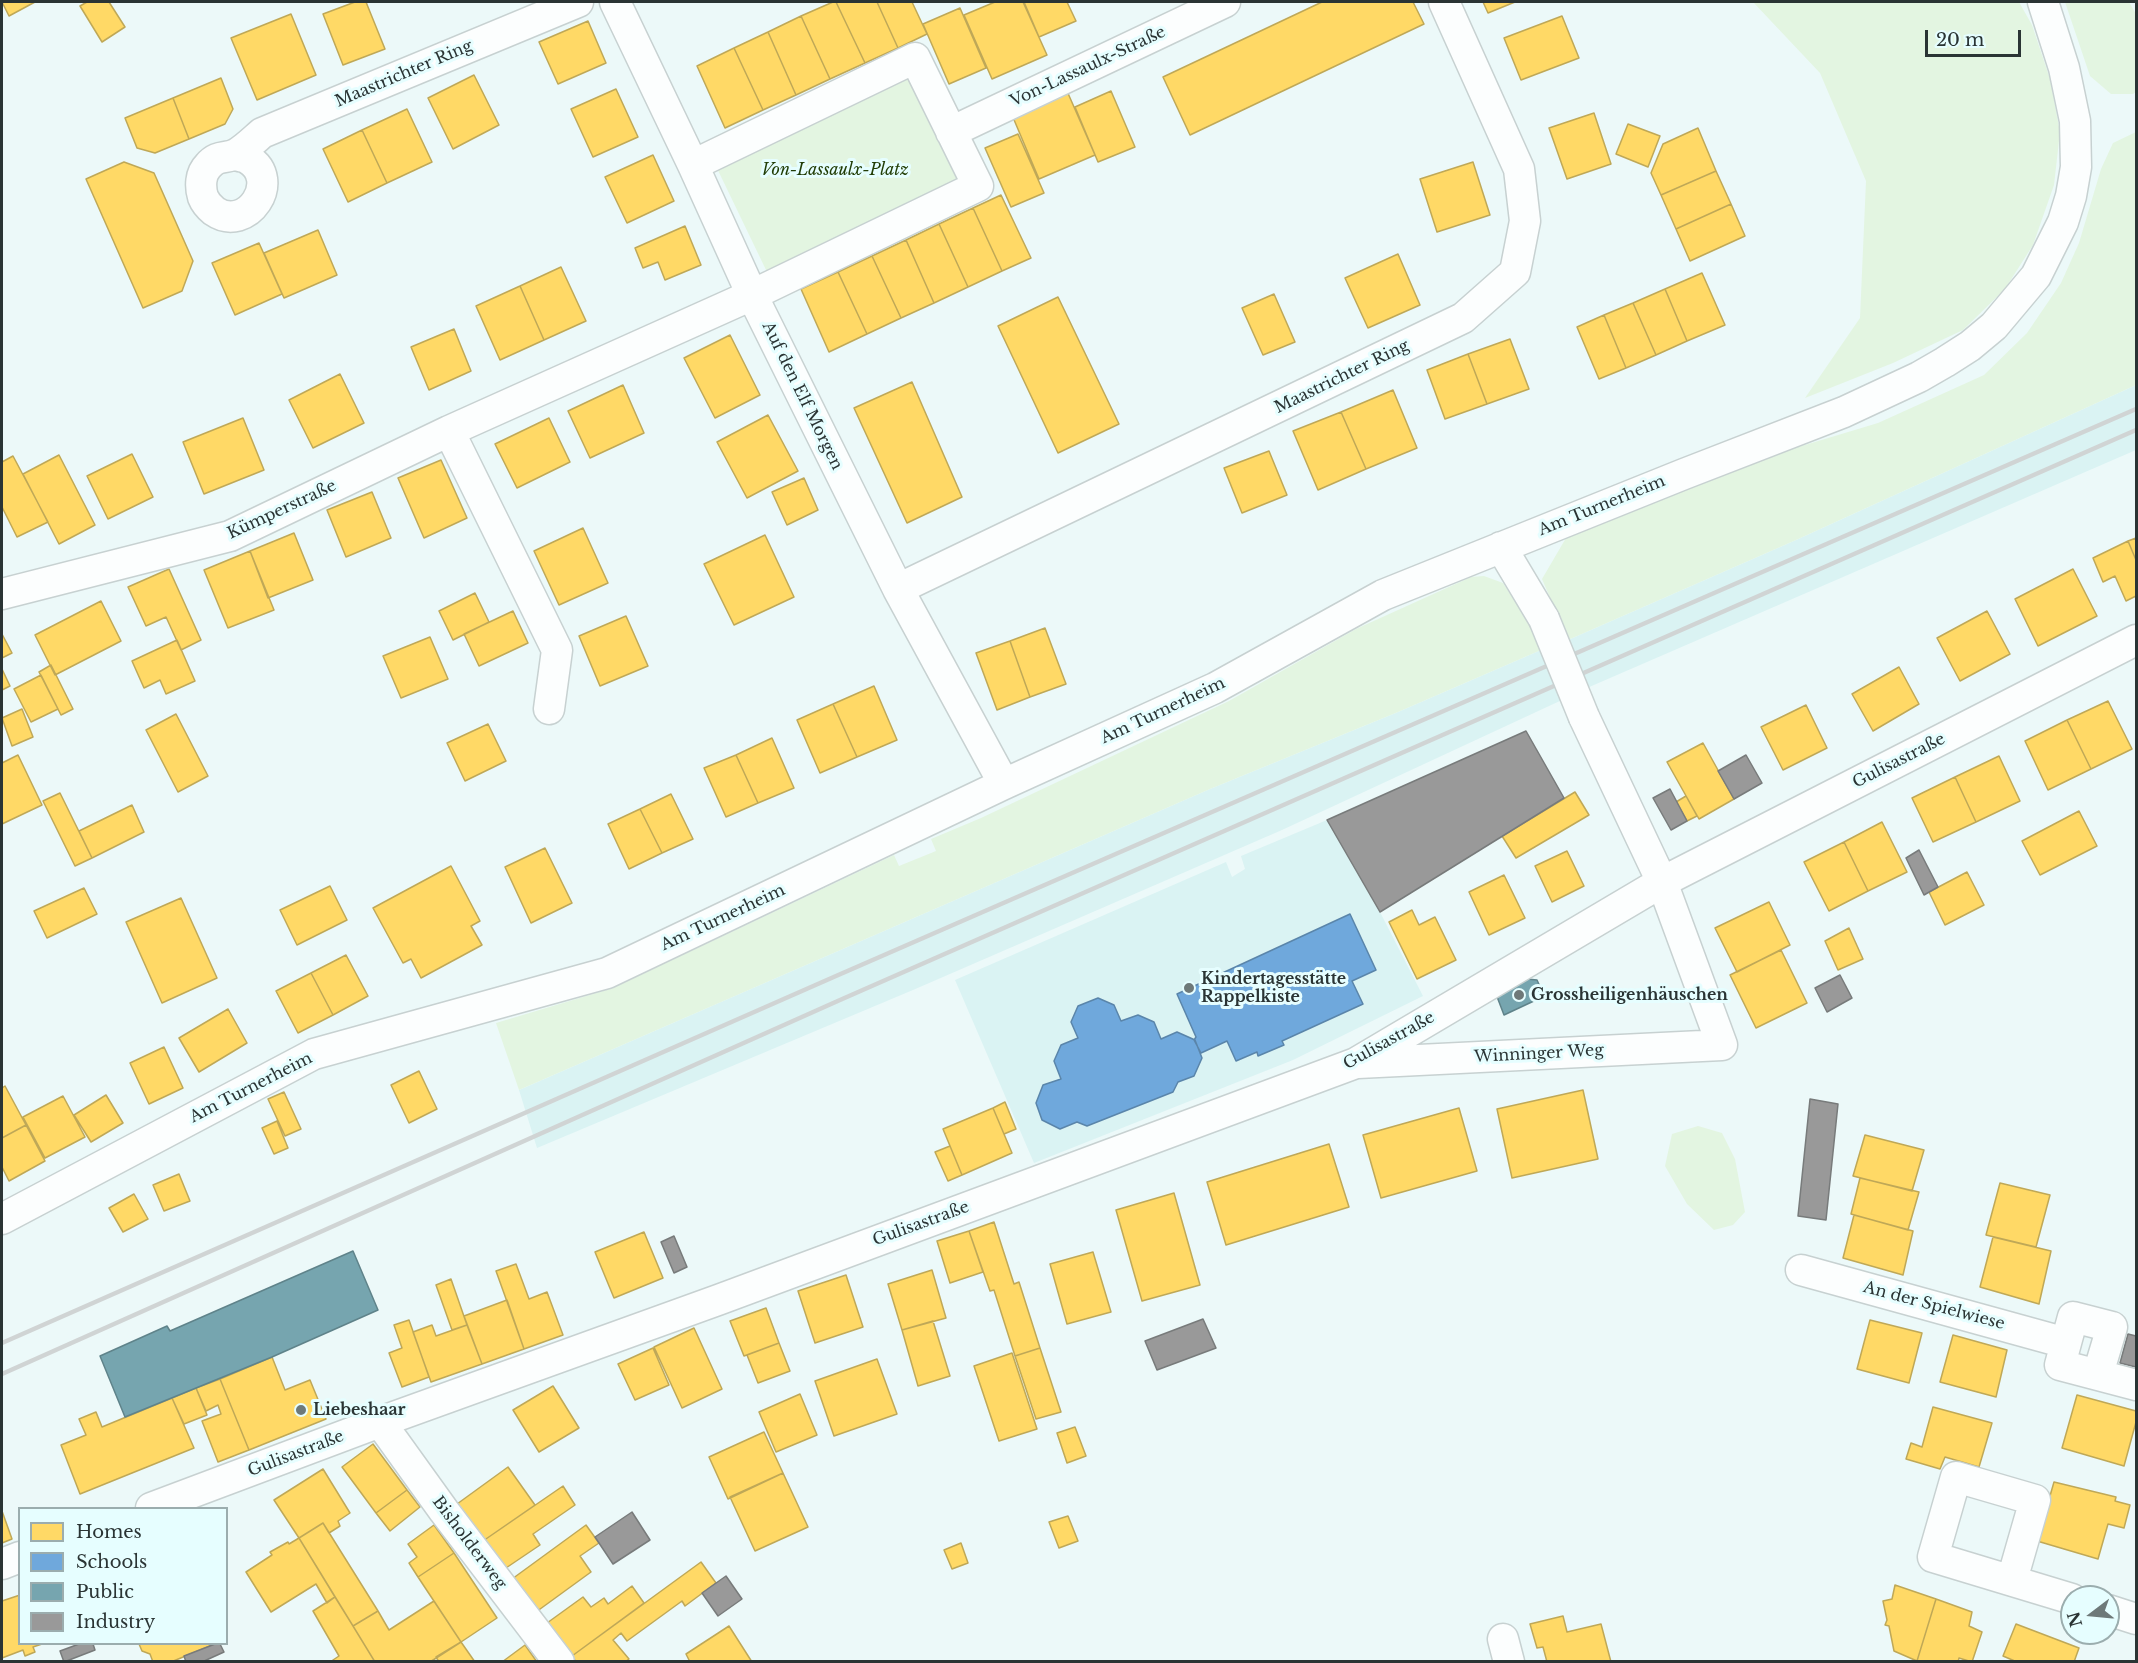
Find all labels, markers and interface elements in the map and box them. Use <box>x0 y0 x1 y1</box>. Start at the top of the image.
scale bar <box>1928 18 2024 56</box>
street label: Von-Lassaulx-Straße <box>1007 23 1169 111</box>
text: 20 m <box>1936 29 1984 51</box>
street label: Maastrichter Ring <box>332 36 476 112</box>
park label: Von-Lassaulx-Platz <box>762 160 908 180</box>
street label: Auf den Elf Morgen <box>758 319 846 473</box>
street label: Maastrichter Ring <box>1272 336 1412 418</box>
street label: Am Turnerheim <box>1536 472 1668 540</box>
street label: Kümperstraße <box>225 476 339 544</box>
street label: Am Turnerheim <box>1098 674 1228 748</box>
street label: Gulisastraße <box>1849 729 1949 793</box>
street label: Am Turnerheim <box>658 881 788 955</box>
place label: Kindertagesstätte Rappelkiste <box>1201 969 1346 1007</box>
marker: Kindertagesstätte Rappelkiste <box>1182 981 1196 995</box>
place label: Grossheiligenhäuschen <box>1531 985 1728 1005</box>
marker: Grossheiligenhäuschen <box>1512 988 1526 1002</box>
street label: Gulisastraße <box>1340 1008 1438 1074</box>
street label: Winninger Weg <box>1474 1041 1604 1067</box>
street label: Am Turnerheim <box>186 1049 316 1127</box>
street label: Gulisastraße <box>870 1198 972 1250</box>
street label: An der Spielwiese <box>1861 1278 2007 1334</box>
place label: Liebeshaar <box>313 1400 406 1420</box>
marker: Liebeshaar <box>294 1403 308 1417</box>
street label: Gulisastraße <box>245 1427 347 1481</box>
street label: Bisholderweg <box>428 1493 510 1593</box>
legend <box>18 1507 228 1645</box>
text: Homes <box>76 1521 142 1543</box>
text: Schools <box>76 1551 147 1573</box>
text: Public <box>76 1581 134 1603</box>
north arrow <box>2060 1585 2120 1645</box>
text: N <box>2063 1609 2086 1629</box>
text: Industry <box>76 1611 155 1633</box>

